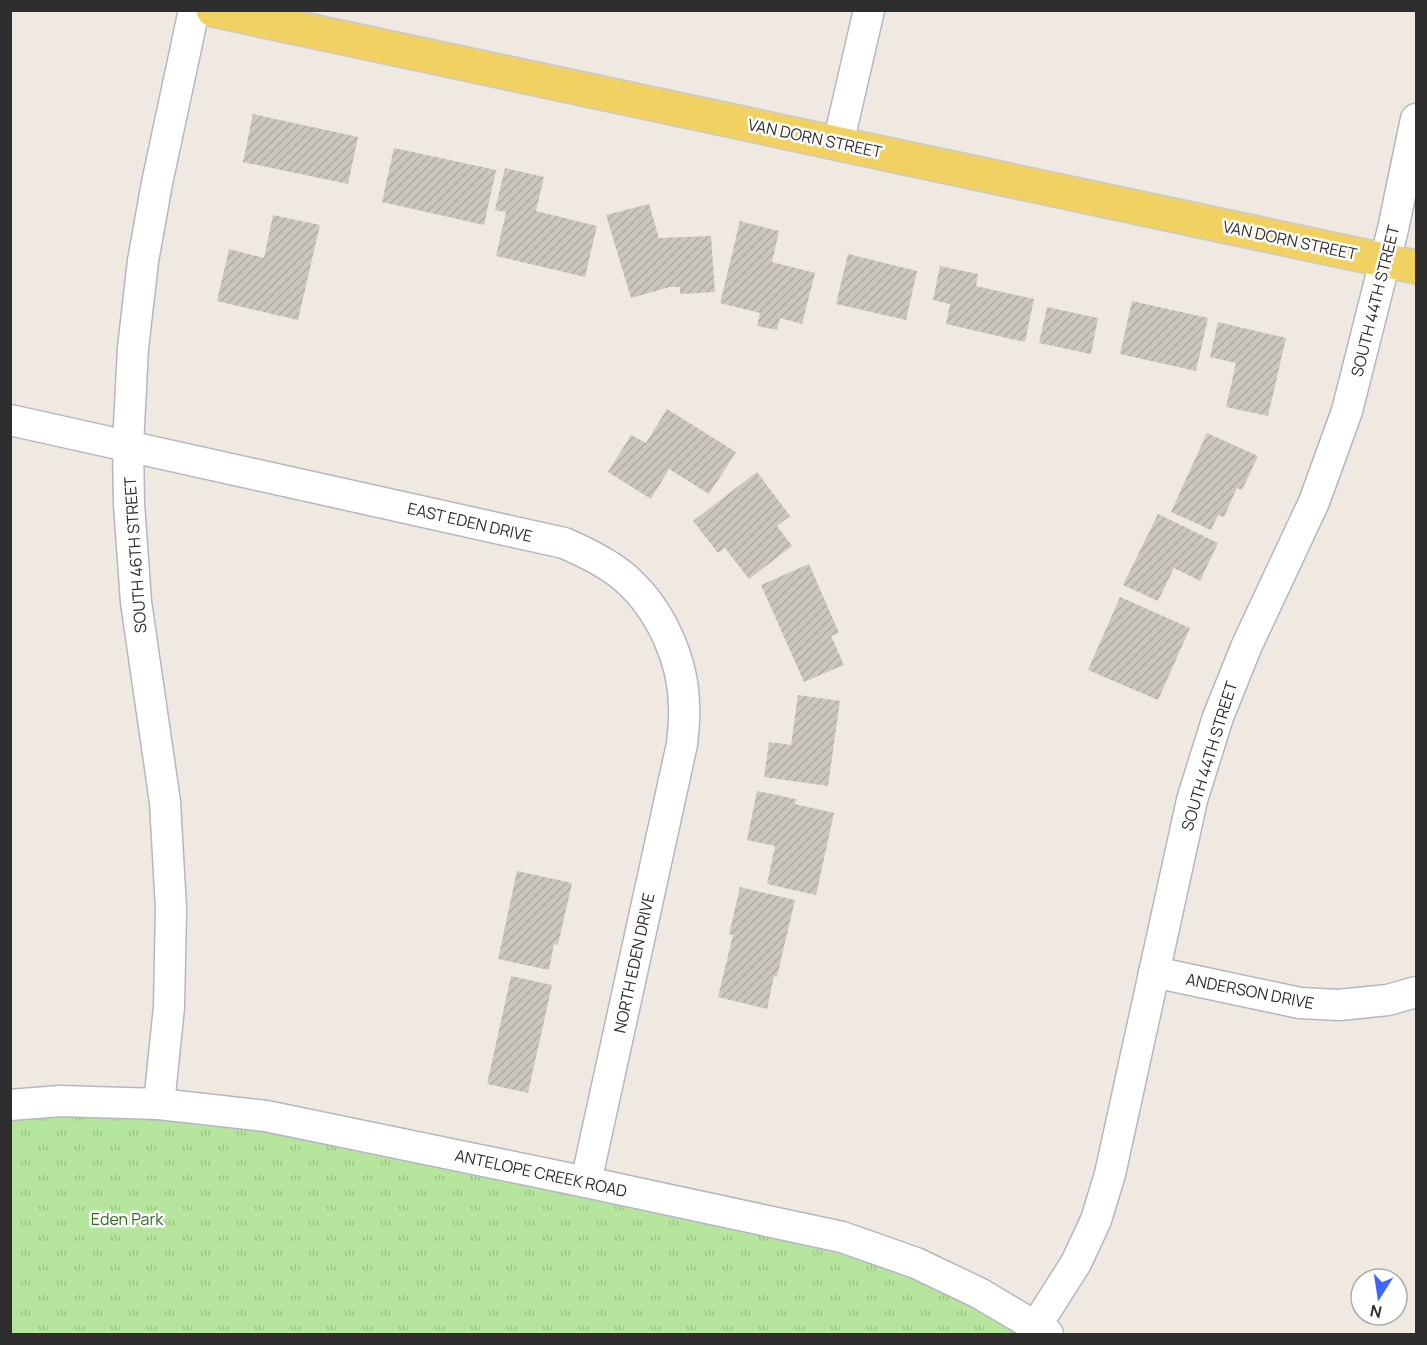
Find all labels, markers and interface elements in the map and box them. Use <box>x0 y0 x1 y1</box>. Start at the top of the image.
street label: VAN DORN STREET <box>746 113 885 163</box>
street label: VAN DORN STREET <box>1221 215 1360 265</box>
street label: SOUTH 44TH STREET <box>1346 223 1405 379</box>
street label: SOUTH 46TH STREET <box>119 476 151 634</box>
street label: EAST EDEN DRIVE <box>405 497 535 547</box>
street label: SOUTH 44TH STREET <box>1176 678 1242 834</box>
street label: NORTH EDEN DRIVE <box>608 891 660 1035</box>
street label: ANDERSON DRIVE <box>1184 968 1316 1014</box>
street label: ANTELOPE CREEK ROAD <box>453 1144 629 1202</box>
park label: Eden Park <box>91 1208 164 1230</box>
north arrow <box>1349 1267 1409 1327</box>
text: N <box>1368 1300 1384 1324</box>

